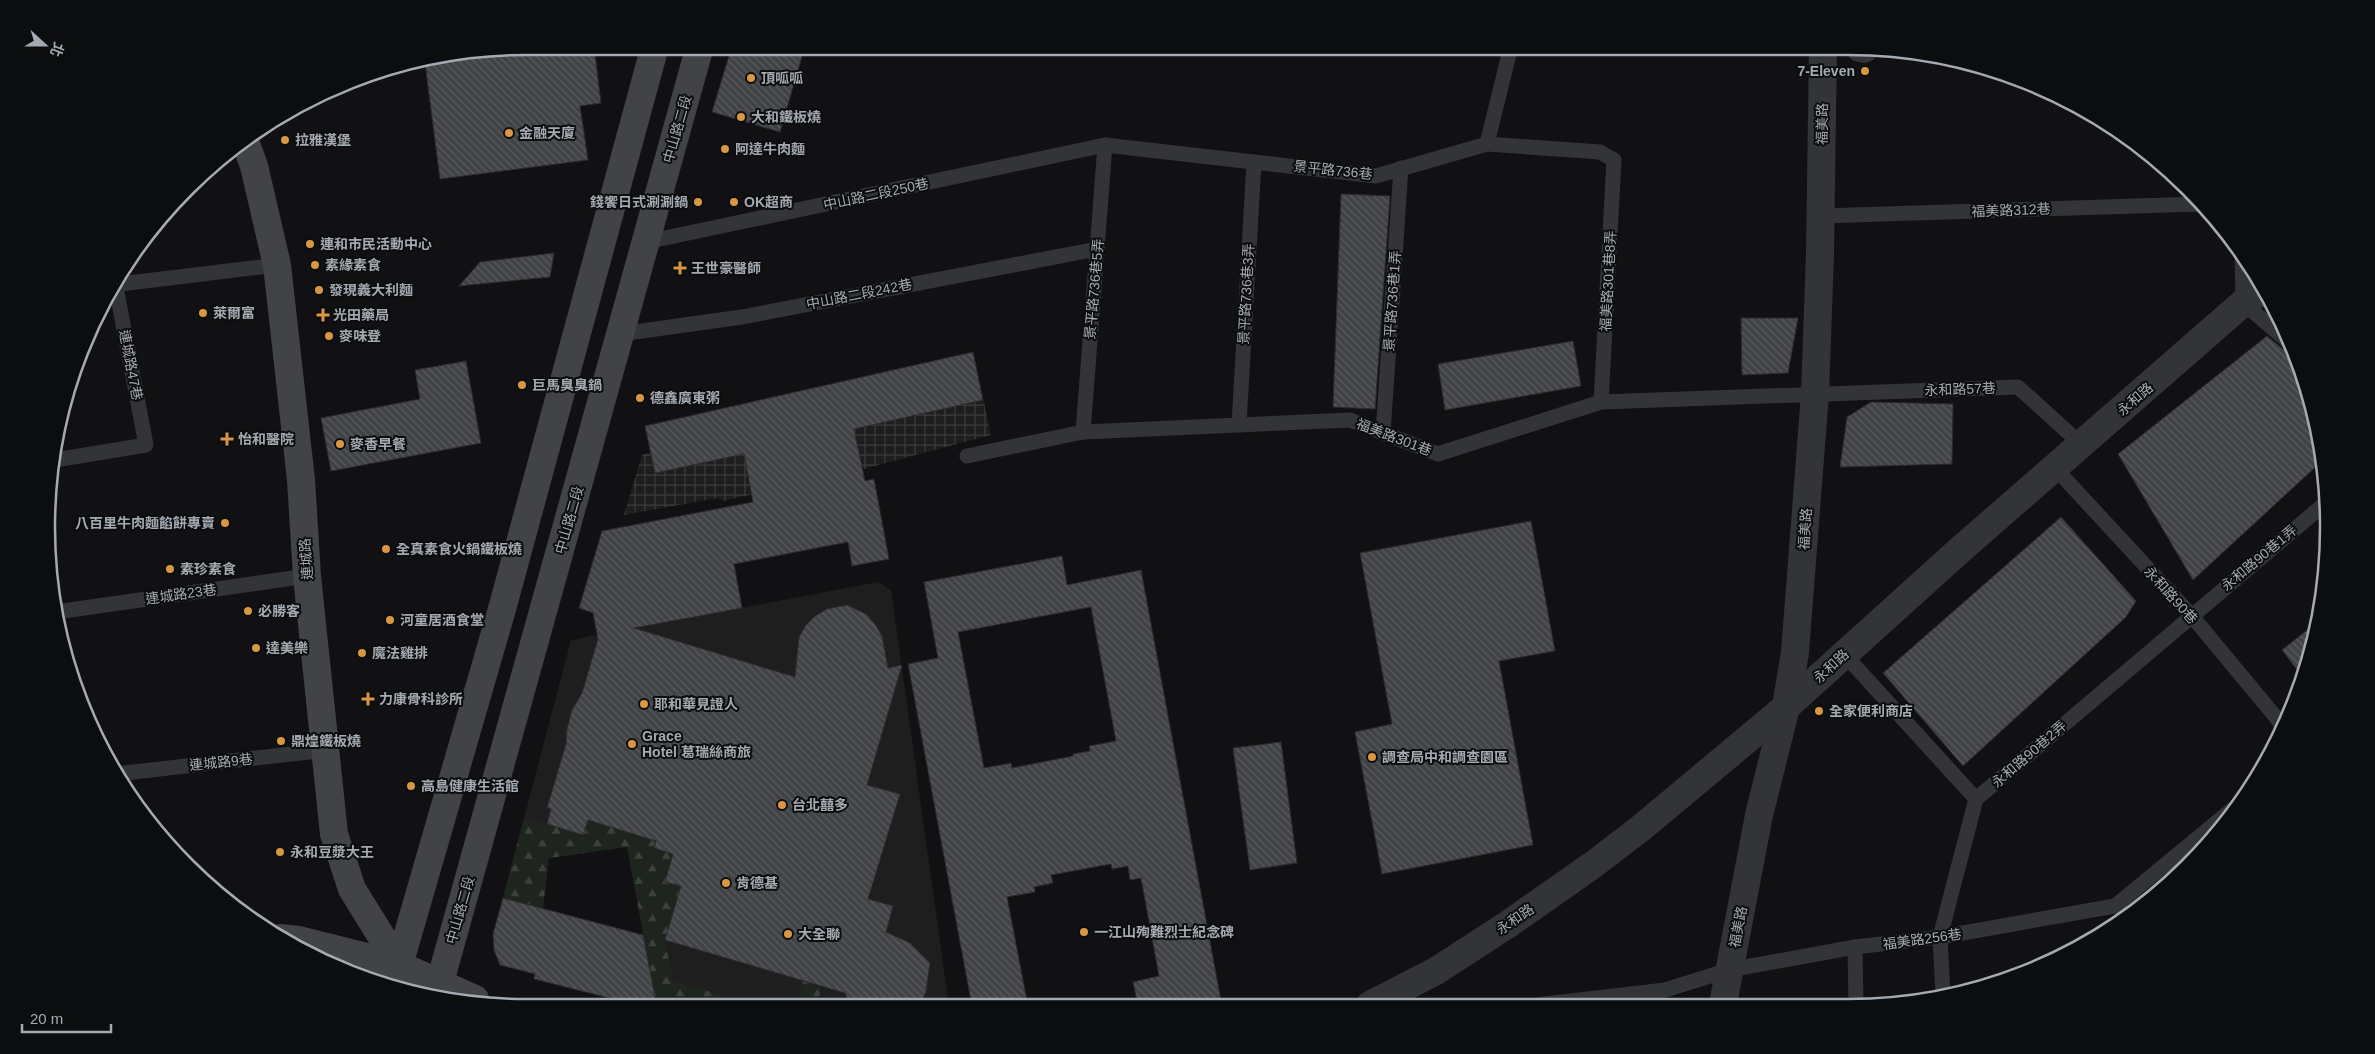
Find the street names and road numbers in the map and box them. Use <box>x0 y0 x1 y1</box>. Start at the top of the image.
street label: 中山路二段 <box>660 93 694 165</box>
street label: 福美路 <box>1814 103 1830 145</box>
street label: 景平路736巷 <box>1293 158 1373 182</box>
street label: 中山路二段250巷 <box>822 175 930 213</box>
street label: 福美路312巷 <box>1971 201 2051 219</box>
street label: 福美路301巷8弄 <box>1597 230 1619 332</box>
street label: 景平路736巷5弄 <box>1082 238 1106 340</box>
street label: 景平路736巷3弄 <box>1235 243 1257 345</box>
street label: 景平路736巷1弄 <box>1380 250 1404 352</box>
street label: 中山路二段242巷 <box>805 276 913 312</box>
street label: 連城路47巷 <box>116 328 146 402</box>
street label: 永和路 <box>2114 379 2156 419</box>
street label: 永和路57巷 <box>1924 380 1996 398</box>
street label: 福美路301巷 <box>1354 415 1434 459</box>
street label: 中山路二段 <box>552 484 586 556</box>
street label: 福美路 <box>1796 507 1814 551</box>
street label: 永和路90巷1弄 <box>2218 522 2300 594</box>
street label: 連城路 <box>297 537 315 581</box>
street label: 永和路90巷 <box>2141 563 2201 627</box>
street label: 連城路23巷 <box>144 581 218 607</box>
street label: 永和路 <box>1810 646 1852 686</box>
street label: 永和路90巷2弄 <box>1989 717 2069 791</box>
street label: 連城路9巷 <box>188 751 254 773</box>
street label: 中山路二段 <box>443 874 477 946</box>
street label: 永和路 <box>1493 901 1537 937</box>
street label: 福美路 <box>1726 905 1750 949</box>
street label: 福美路256巷 <box>1882 926 1962 952</box>

